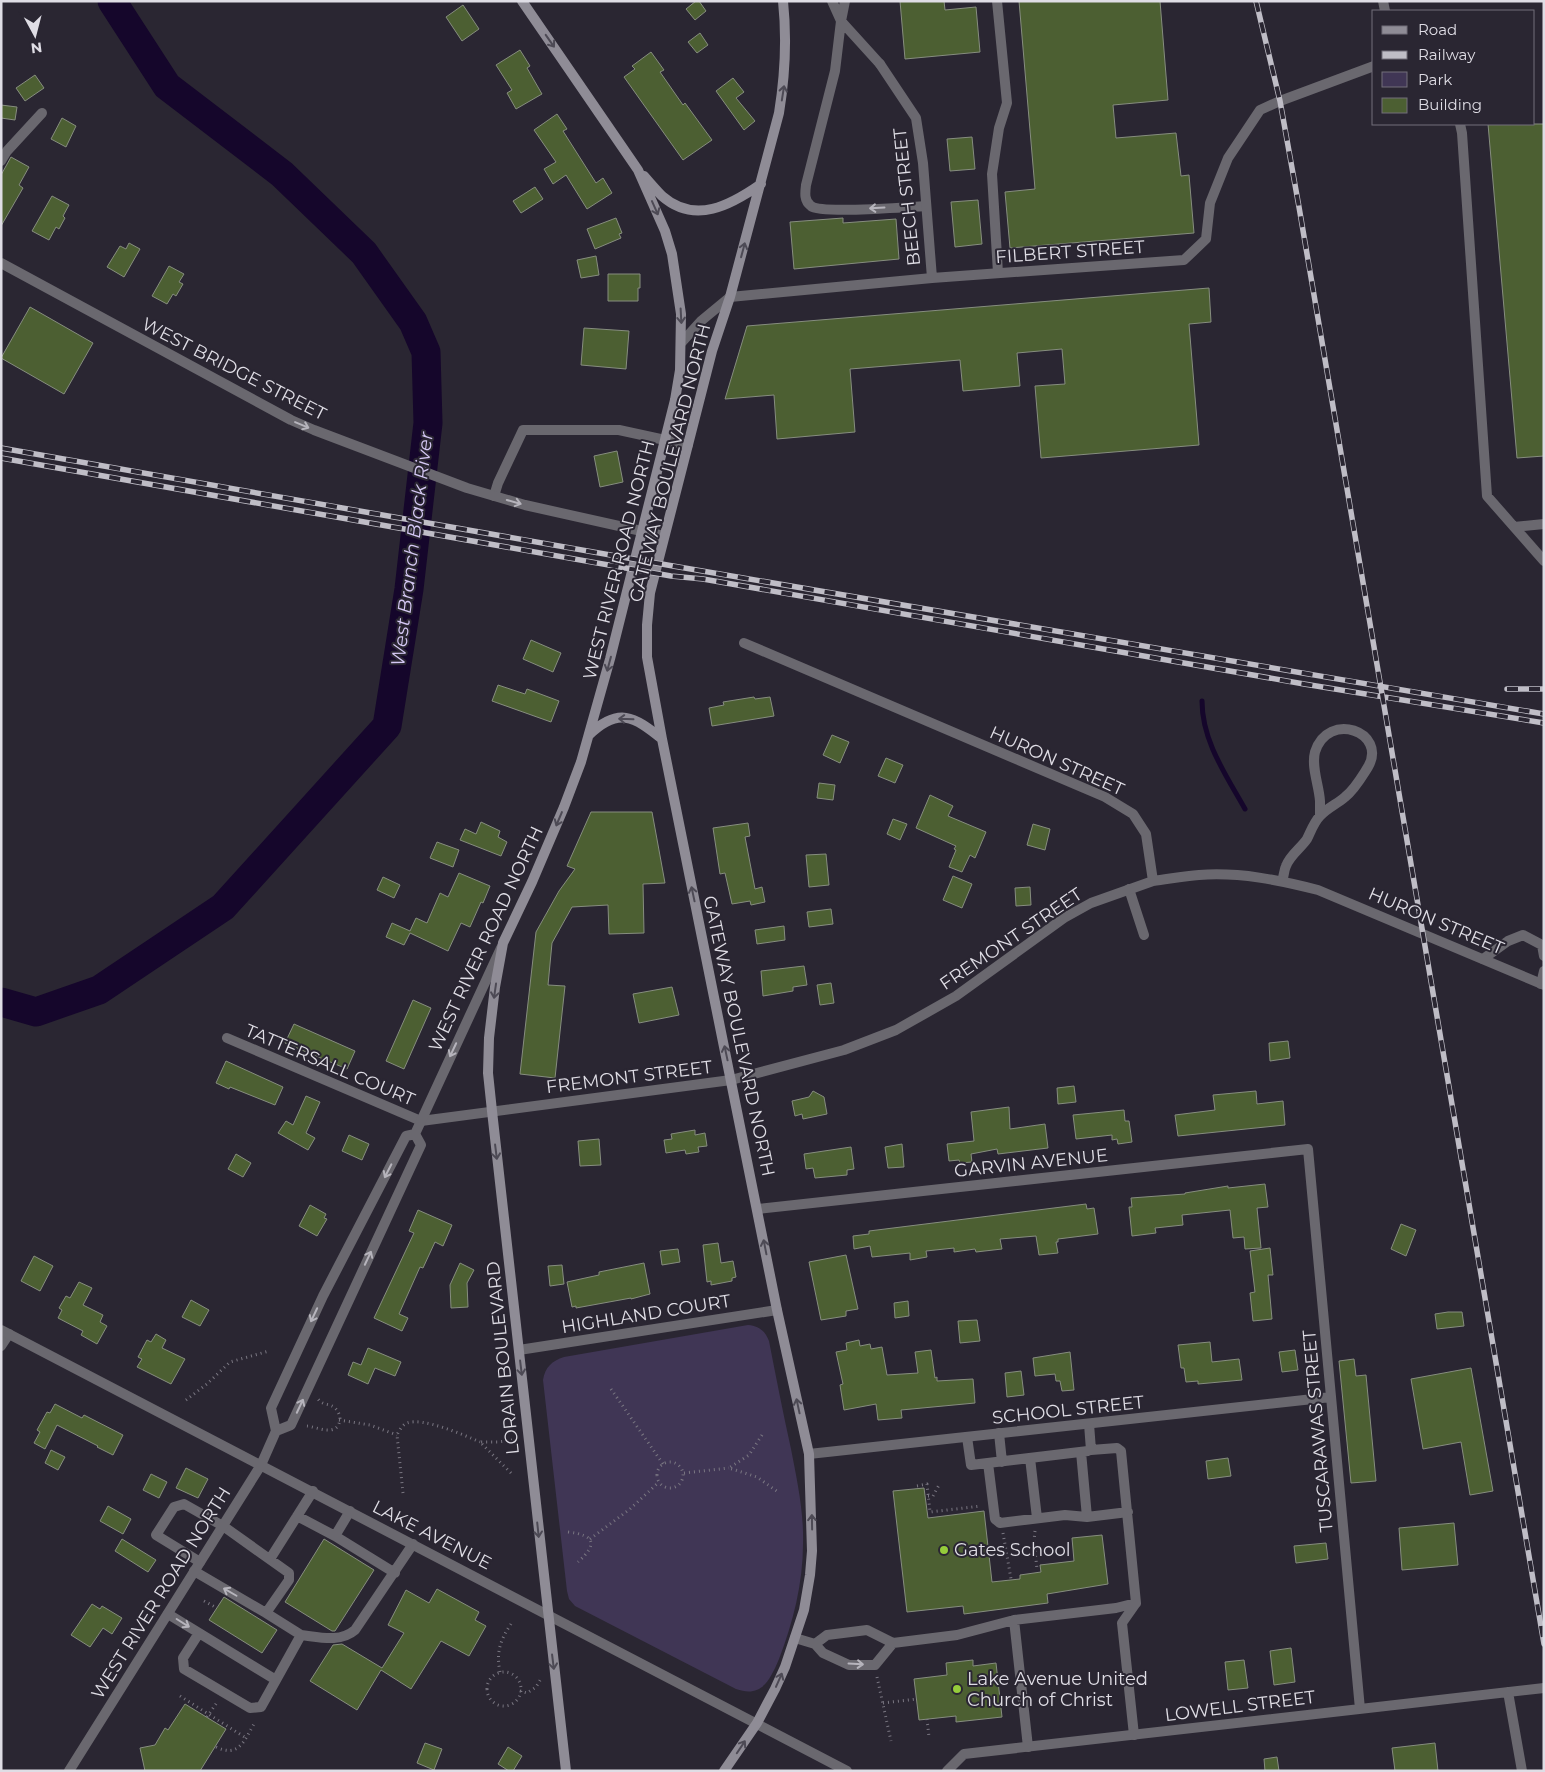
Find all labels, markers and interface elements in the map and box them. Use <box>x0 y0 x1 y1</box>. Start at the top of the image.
north arrow <box>10 10 60 60</box>
legend <box>1372 10 1535 125</box>
text: Road <box>1418 20 1457 39</box>
one-way arrow <box>545 34 555 48</box>
text: N <box>30 38 43 58</box>
text: Railway <box>1418 45 1476 64</box>
text: Park <box>1418 70 1452 89</box>
one-way arrow <box>778 85 788 101</box>
text: Building <box>1418 95 1482 114</box>
street label: BEECH STREET <box>889 126 925 267</box>
one-way arrow <box>651 200 661 215</box>
one-way arrow <box>870 203 886 213</box>
street label: FILBERT STREET <box>995 236 1146 268</box>
one-way arrow <box>738 242 748 258</box>
one-way arrow <box>676 308 685 324</box>
street label: WEST BRIDGE STREET <box>138 313 330 425</box>
street label: GATEWAY BOULEVARD NORTH <box>625 321 715 605</box>
one-way arrow <box>294 421 309 430</box>
water label: West Branch Black River <box>386 430 438 668</box>
street label: WEST RIVER ROAD NORTH <box>579 438 659 682</box>
one-way arrow <box>505 497 521 507</box>
one-way arrow <box>604 656 613 672</box>
one-way arrow <box>618 714 634 724</box>
street label: HURON STREET <box>986 721 1128 801</box>
one-way arrow <box>554 811 563 826</box>
street label: WEST RIVER ROAD NORTH <box>424 823 548 1055</box>
street label: FREMONT STREET <box>936 883 1087 995</box>
street label: HURON STREET <box>1365 883 1508 960</box>
one-way arrow <box>688 887 697 903</box>
street label: GATEWAY BOULEVARD NORTH <box>698 894 780 1178</box>
one-way arrow <box>489 982 499 998</box>
street label: TATTERSALL COURT <box>242 1019 419 1111</box>
one-way arrow <box>448 1043 458 1058</box>
one-way arrow <box>720 1046 730 1062</box>
street label: FREMONT STREET <box>545 1056 714 1098</box>
one-way arrow <box>491 1144 501 1160</box>
street label: GARVIN AVENUE <box>953 1144 1109 1182</box>
one-way arrow <box>383 1163 392 1178</box>
one-way arrow <box>760 1239 770 1255</box>
one-way arrow <box>363 1251 373 1266</box>
street label: LORAIN BOULEVARD <box>482 1260 524 1456</box>
street label: HIGHLAND COURT <box>560 1290 733 1338</box>
one-way arrow <box>309 1308 319 1323</box>
street label: TUSCARAWAS STREET <box>1298 1328 1338 1533</box>
one-way arrow <box>516 1360 526 1376</box>
street label: SCHOOL STREET <box>991 1391 1146 1429</box>
one-way arrow <box>793 1398 803 1414</box>
one-way arrow <box>296 1399 305 1414</box>
street label: WEST RIVER ROAD NORTH <box>87 1483 235 1703</box>
street label: LAKE AVENUE <box>369 1496 495 1574</box>
one-way arrow <box>807 1515 817 1531</box>
one-way arrow <box>533 1522 543 1538</box>
place label: Gates School <box>954 1539 1071 1561</box>
marker: Gates School <box>938 1544 950 1556</box>
one-way arrow <box>224 1586 238 1596</box>
one-way arrow <box>176 1619 190 1629</box>
one-way arrow <box>548 1653 558 1669</box>
one-way arrow <box>848 1660 864 1669</box>
place label: Lake Avenue United Church of Christ <box>967 1668 1148 1711</box>
one-way arrow <box>775 1673 784 1688</box>
marker: Lake Avenue United Church of Christ <box>951 1683 963 1695</box>
street label: LOWELL STREET <box>1164 1686 1317 1726</box>
one-way arrow <box>736 1740 746 1754</box>

